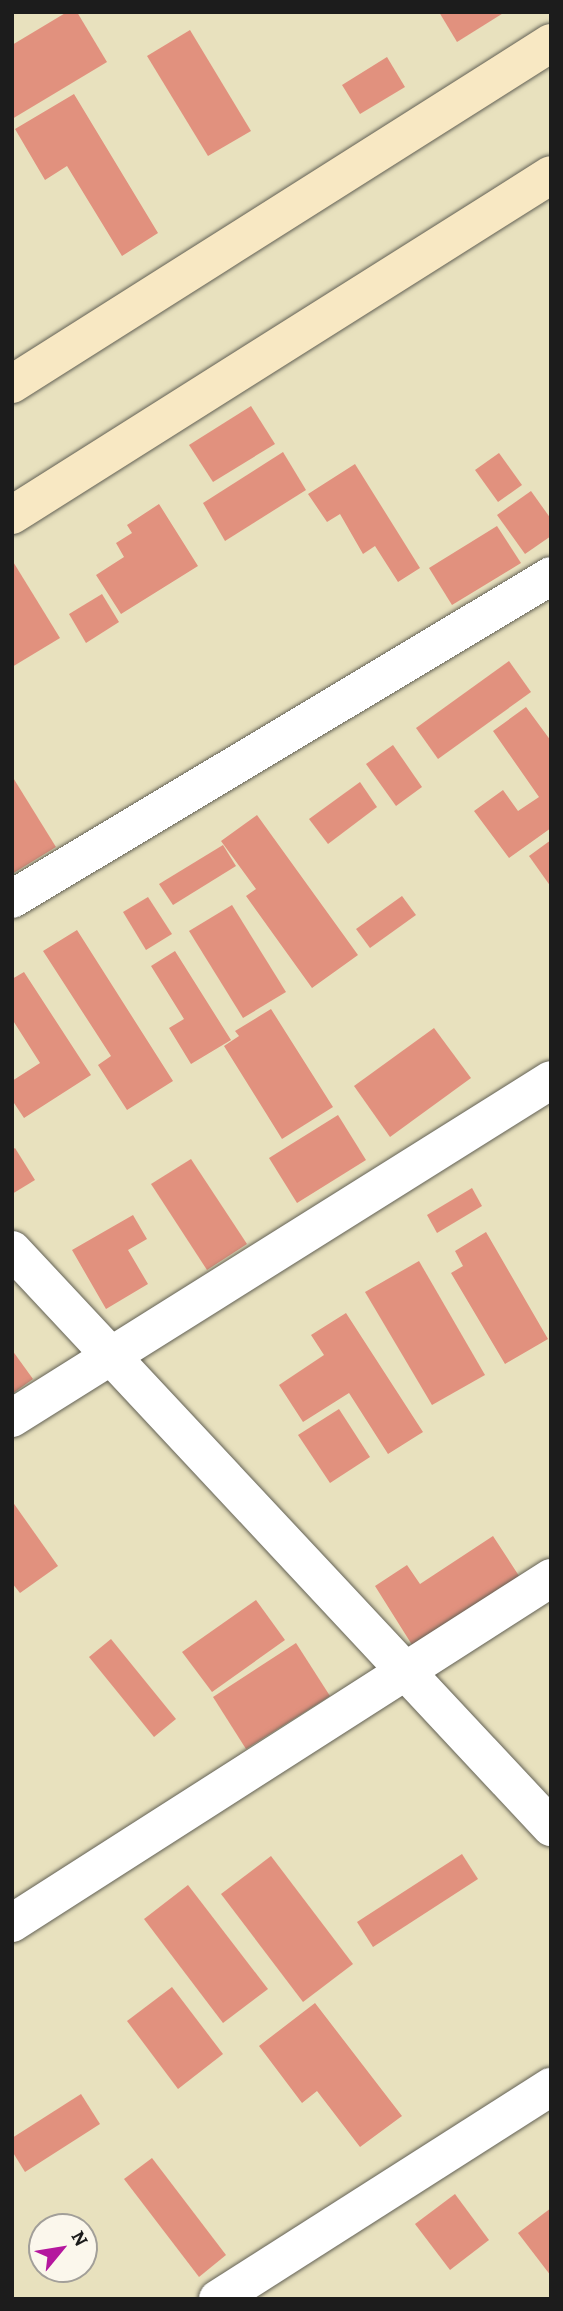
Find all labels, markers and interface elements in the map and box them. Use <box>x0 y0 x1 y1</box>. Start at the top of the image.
north arrow <box>28 2213 98 2283</box>
text: N <box>65 2226 94 2251</box>

